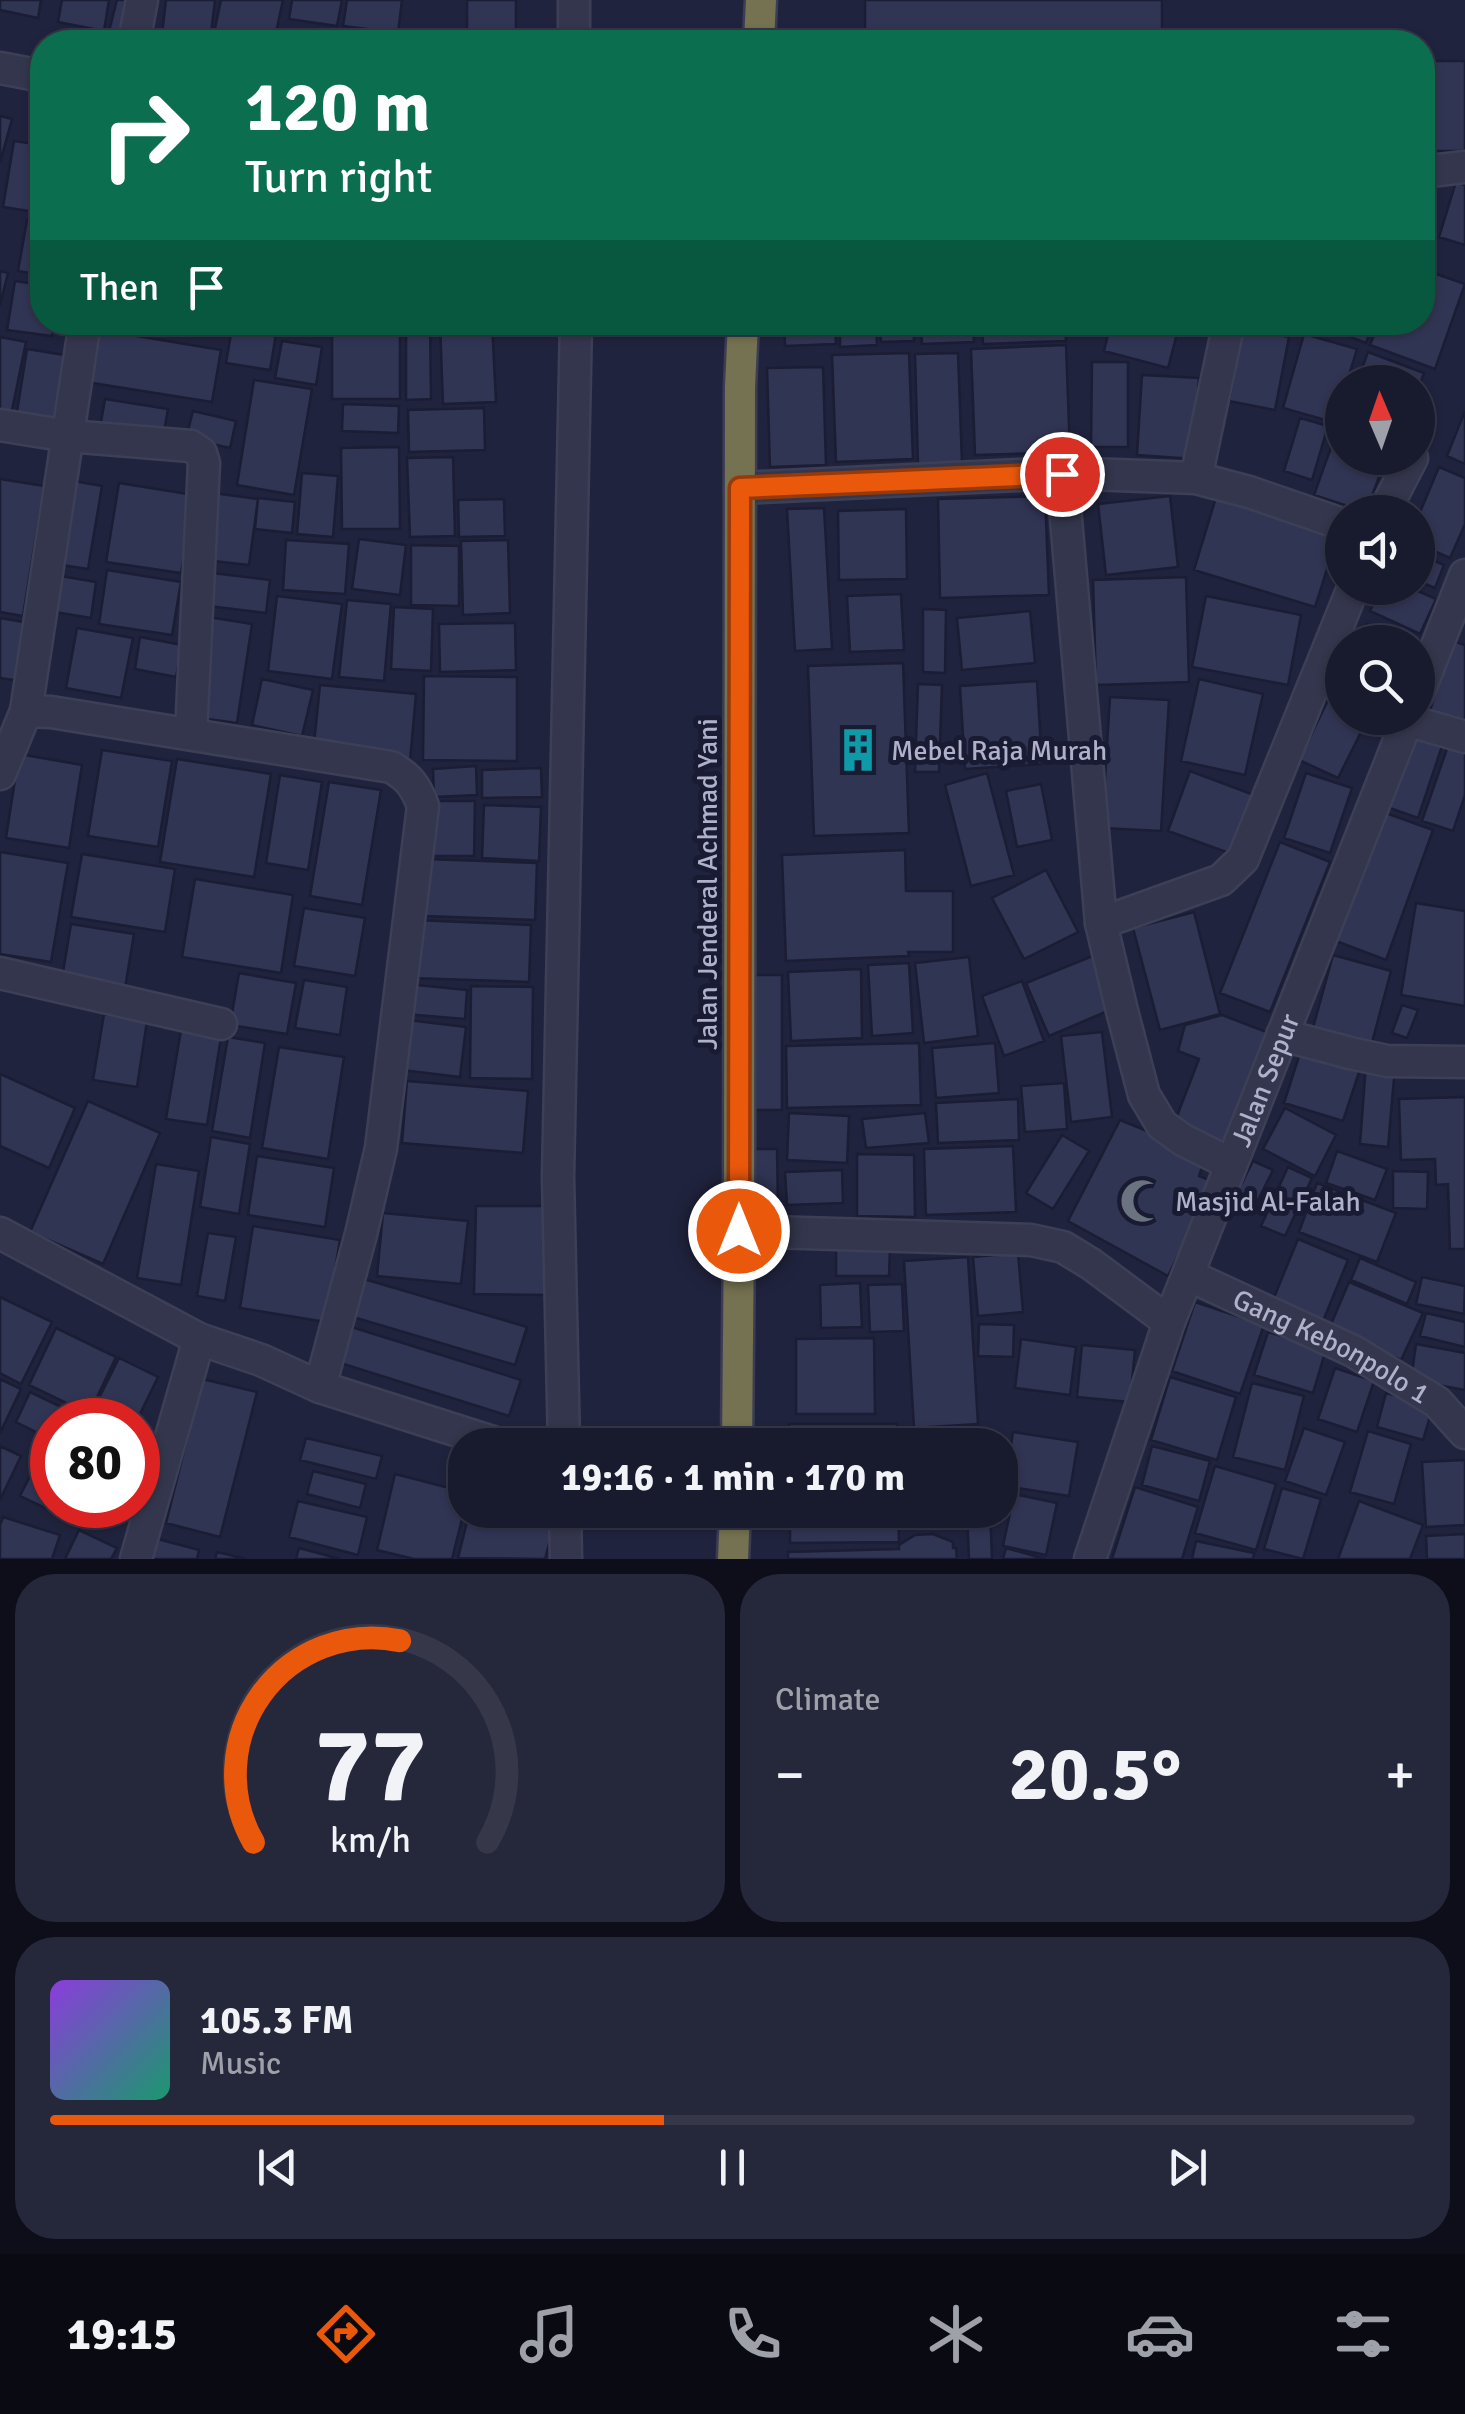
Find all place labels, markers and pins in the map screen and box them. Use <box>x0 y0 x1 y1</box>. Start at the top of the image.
pin <box>1020 432 1105 517</box>
building icon: Mebel Raja Murah <box>834 726 882 774</box>
place label: Mebel Raja Murah <box>891 734 1107 768</box>
mosque icon: Masjid Al-Falah <box>1118 1177 1166 1225</box>
place label: Masjid Al-Falah <box>1175 1185 1361 1219</box>

